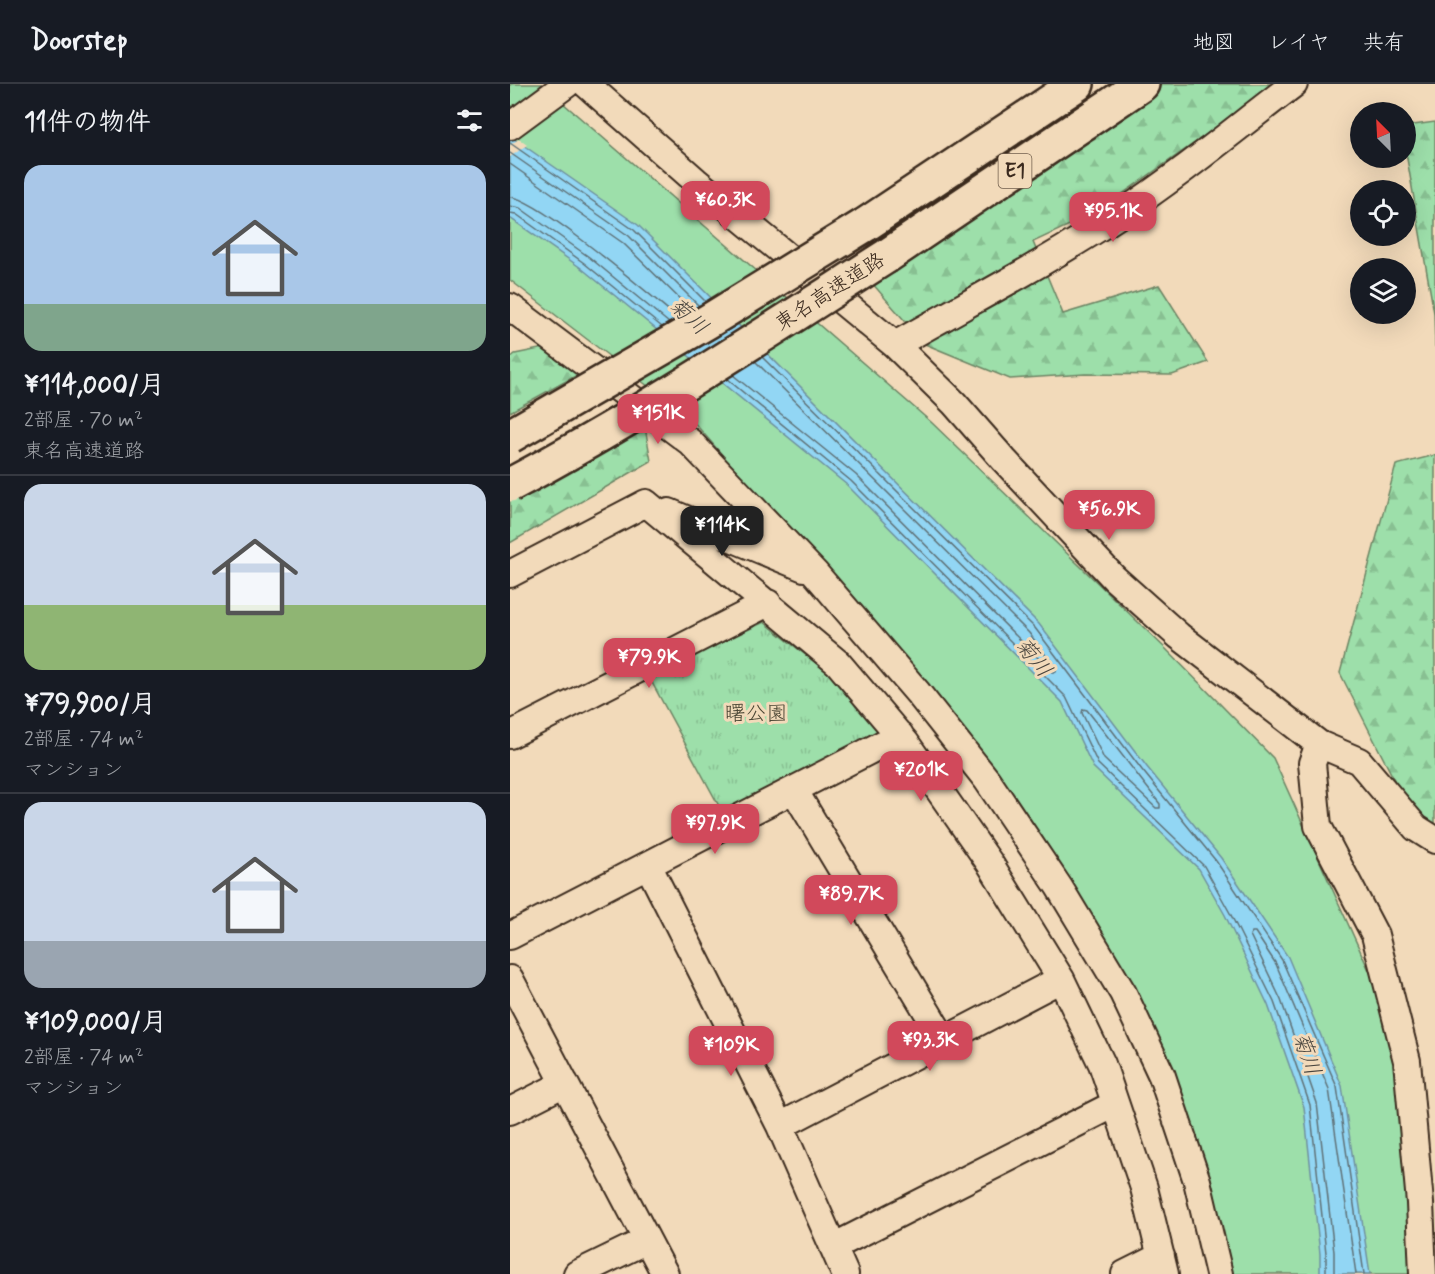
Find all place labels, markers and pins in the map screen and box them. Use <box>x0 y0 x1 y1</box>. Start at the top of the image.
pin: ¥60.3K <box>676 181 774 232</box>
pin: ¥95.1K <box>1064 192 1162 243</box>
pin: ¥151K <box>616 394 700 445</box>
pin: ¥56.9K <box>1060 490 1158 541</box>
pin: ¥114K <box>680 506 764 557</box>
pin: ¥79.9K <box>600 638 698 689</box>
pin: ¥201K <box>879 751 963 802</box>
pin: ¥97.9K <box>666 804 764 855</box>
pin: ¥89.7K <box>802 875 900 926</box>
pin: ¥93.3K <box>881 1021 979 1072</box>
pin: ¥109K <box>689 1026 773 1077</box>

